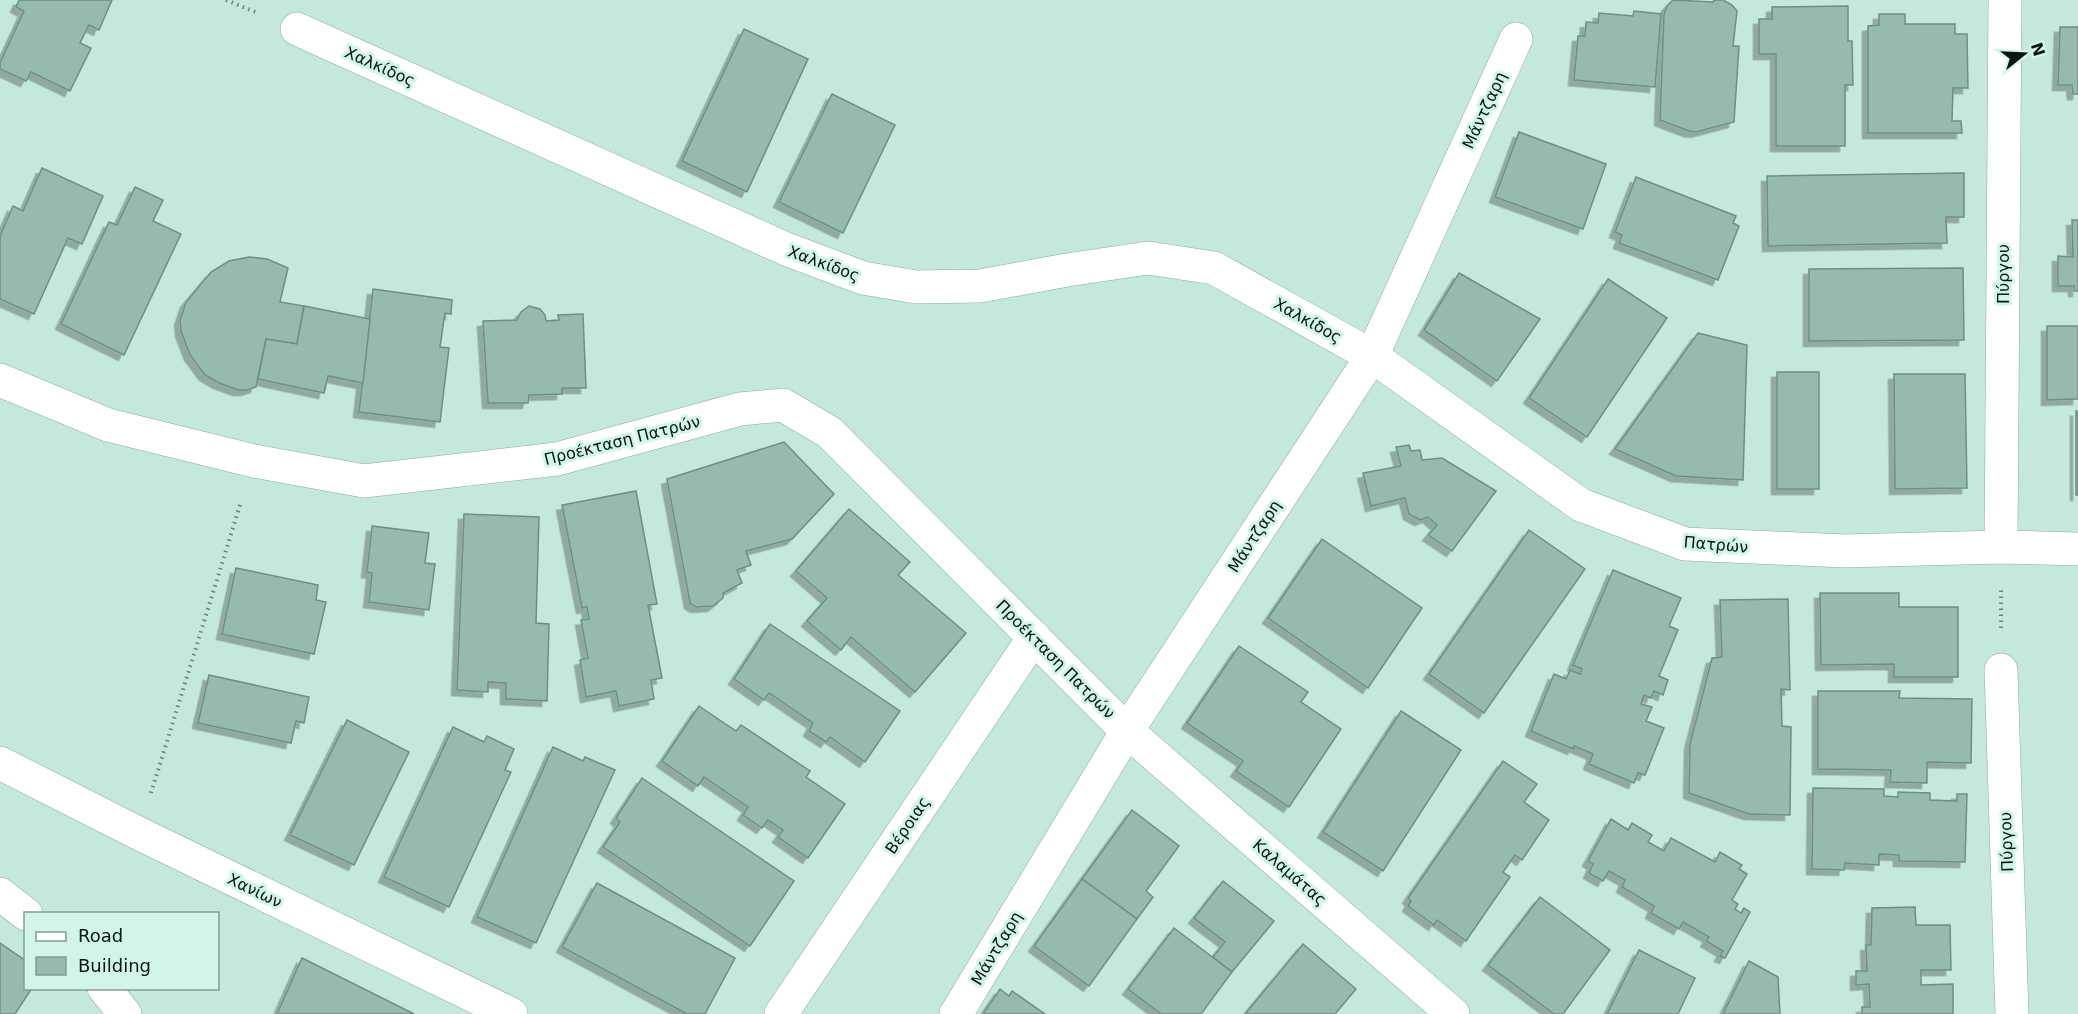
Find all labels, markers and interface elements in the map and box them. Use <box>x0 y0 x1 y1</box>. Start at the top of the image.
north arrow <box>1994 24 2054 84</box>
text: N <box>2027 40 2049 59</box>
street label: Χαλκίδος <box>342 43 418 90</box>
street label: Μάντζαρη <box>1458 69 1510 152</box>
street label: Χαλκίδος <box>785 242 862 285</box>
street label: Πύργου <box>1994 244 2013 304</box>
street label: Χαλκίδος <box>1270 294 1345 347</box>
street label: Προέκταση Πατρών <box>542 412 702 469</box>
street label: Μάντζαρη <box>1224 497 1285 576</box>
street label: Πατρών <box>1683 532 1749 557</box>
street label: Προέκταση Πατρών <box>992 596 1119 723</box>
street label: Βέροιας <box>881 793 933 858</box>
street label: Πύργου <box>1996 812 2017 872</box>
street label: Καλαμάτας <box>1249 835 1330 910</box>
street label: Χανίων <box>224 869 285 912</box>
street label: Μάντζαρη <box>967 908 1026 988</box>
legend <box>24 912 219 990</box>
text: Road <box>78 925 123 946</box>
text: Building <box>78 955 151 976</box>

